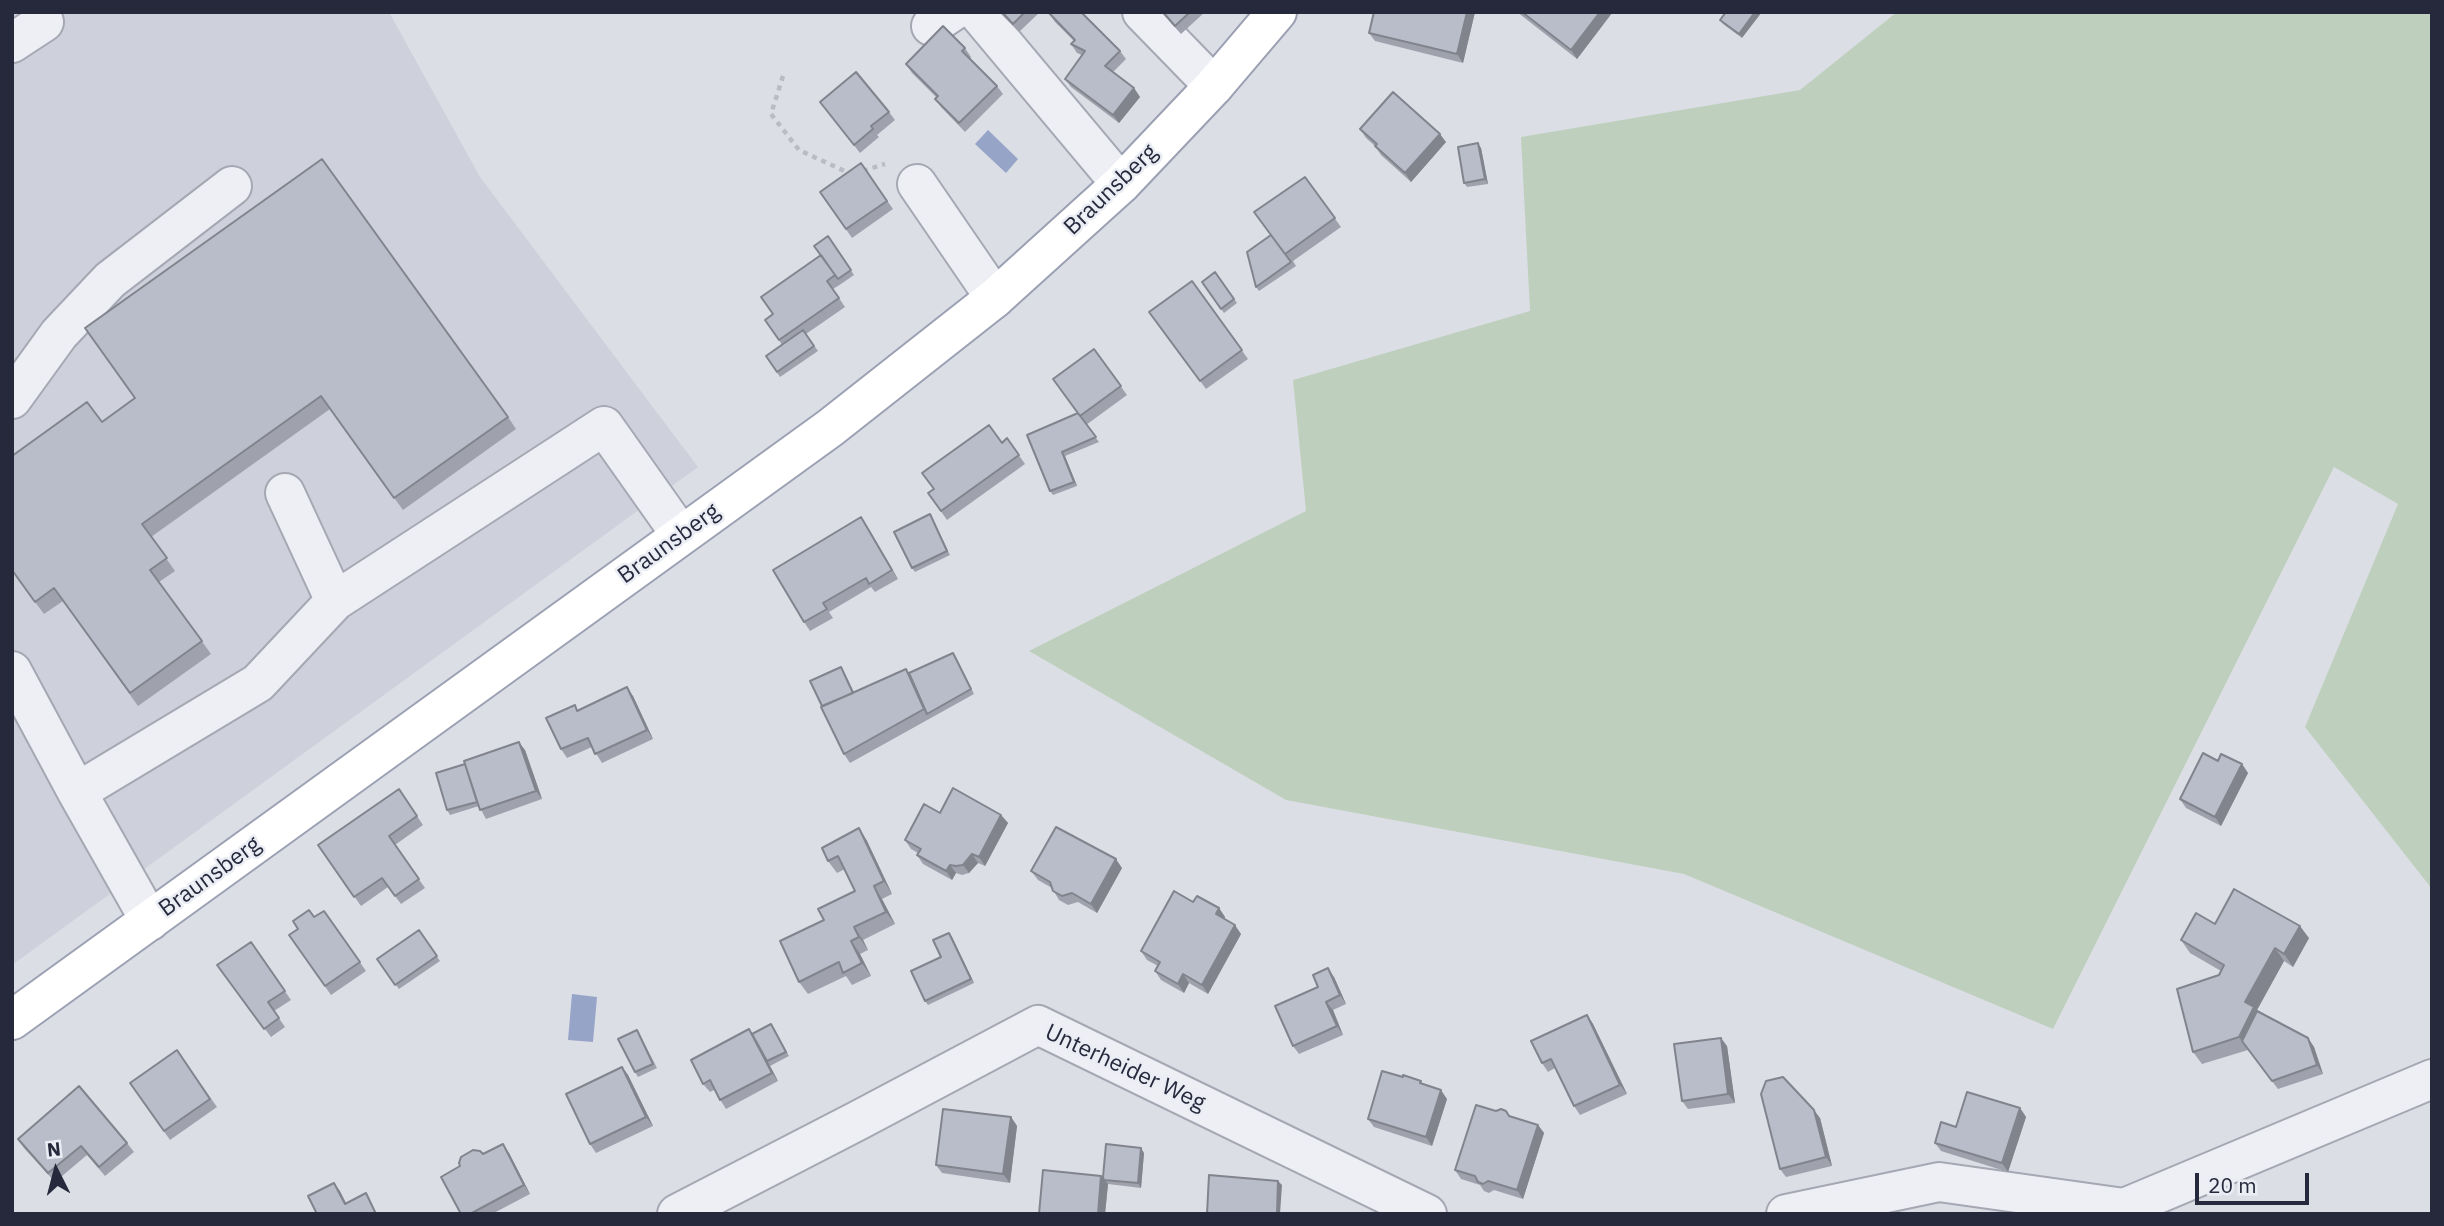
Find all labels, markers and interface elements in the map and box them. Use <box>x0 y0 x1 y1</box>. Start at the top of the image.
street label: Braunsberg <box>1059 139 1163 241</box>
street label: Braunsberg <box>613 498 725 590</box>
street label: Braunsberg <box>154 831 266 923</box>
street label: Unterheider Weg <box>1040 1019 1210 1117</box>
north arrow <box>21 1135 91 1205</box>
text: N <box>46 1136 62 1162</box>
scale bar <box>2199 1160 2313 1204</box>
text: 20 m <box>2208 1171 2257 1199</box>

